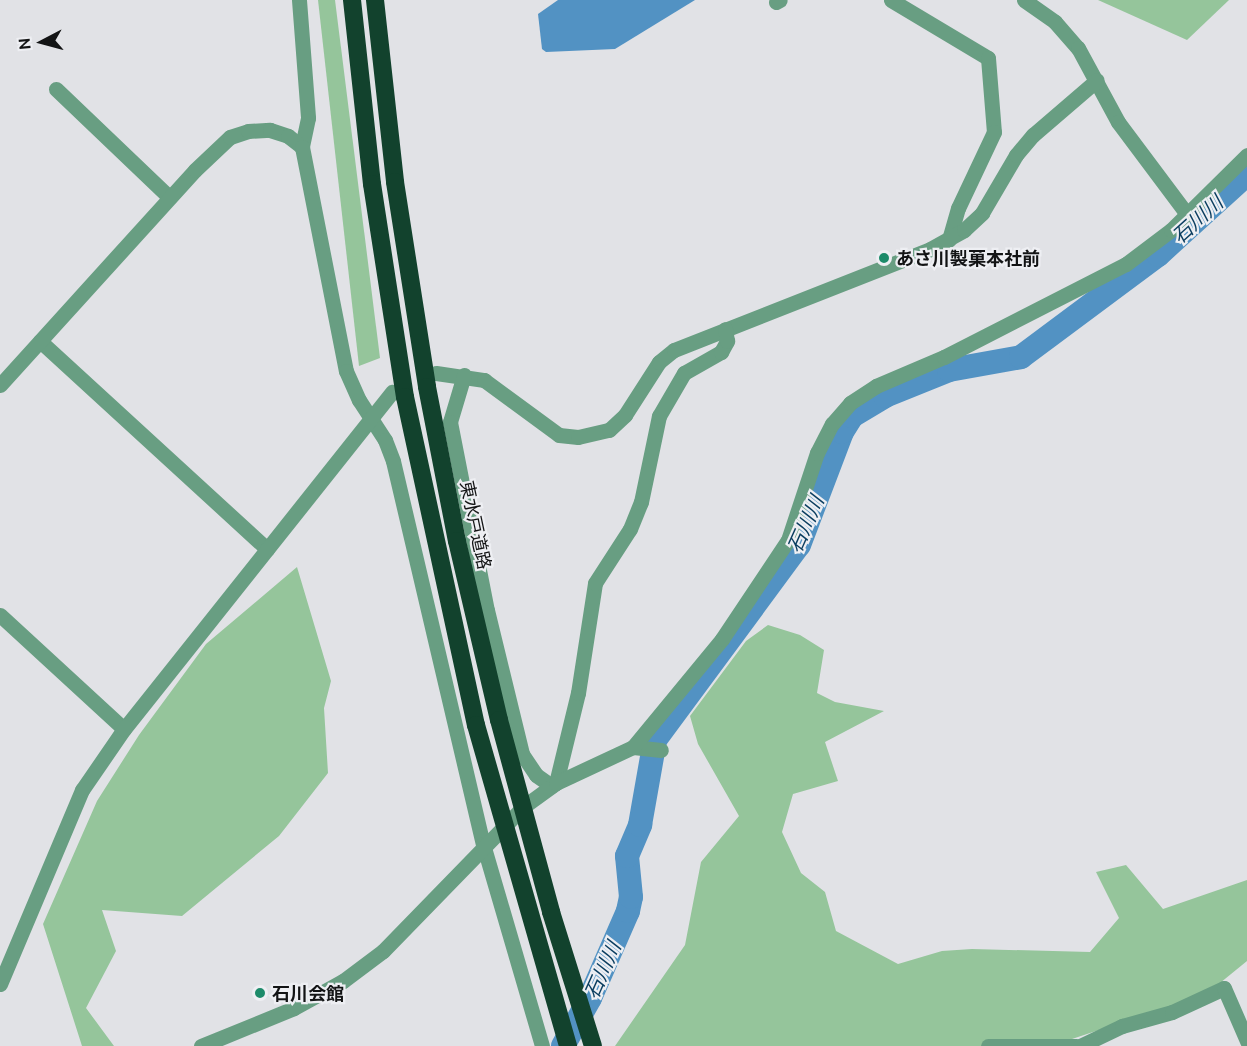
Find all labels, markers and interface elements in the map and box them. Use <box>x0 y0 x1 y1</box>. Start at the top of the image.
north arrow <box>12 12 72 72</box>
text: N <box>15 37 34 51</box>
water label: 石川川 <box>1167 190 1227 248</box>
place label: あさ川製菓本社前 <box>896 247 1040 269</box>
marker: あさ川製菓本社前 <box>877 251 891 265</box>
street label: 東水戸道路 <box>456 479 496 571</box>
water label: 石川川 <box>782 492 828 556</box>
water label: 石川川 <box>579 938 625 1002</box>
place label: 石川会館 <box>272 982 344 1004</box>
marker: 石川会館 <box>253 986 267 1000</box>

